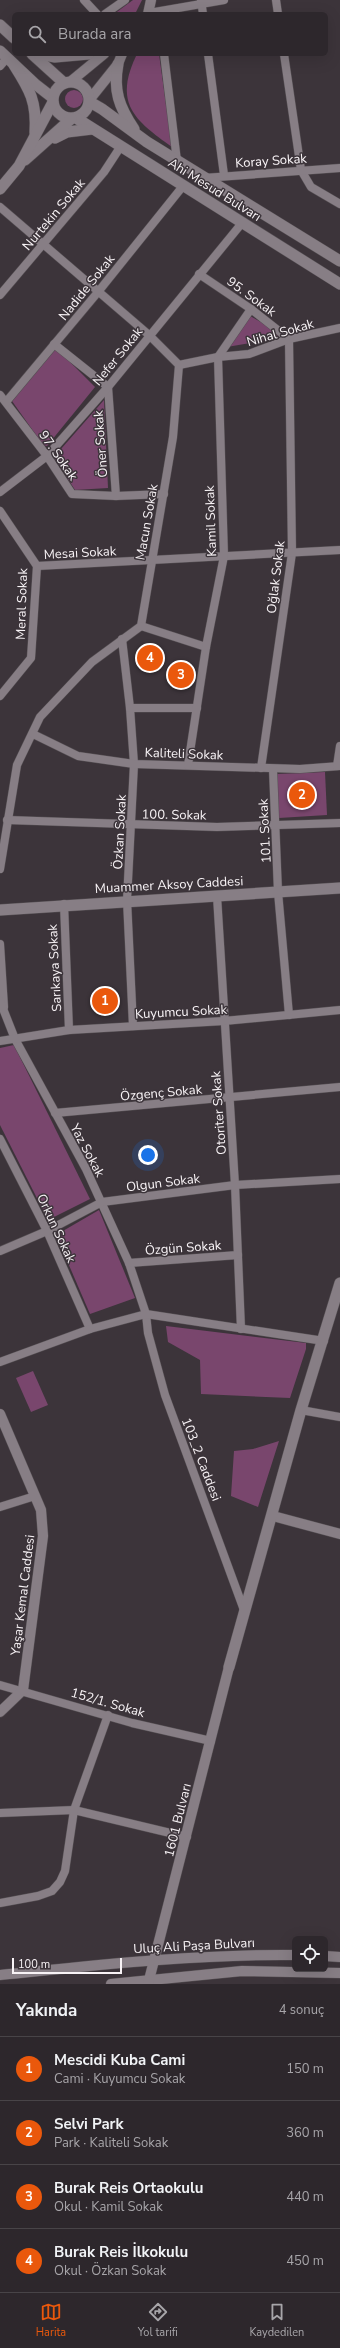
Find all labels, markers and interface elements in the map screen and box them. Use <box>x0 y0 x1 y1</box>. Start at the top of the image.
search box <box>12 12 328 56</box>
icon: search <box>26 23 48 45</box>
text: Burada ara <box>58 24 132 44</box>
street label: Koray Sokak <box>235 149 308 172</box>
street label: Ahi Mesud Bulvarı <box>164 154 264 226</box>
street label: Nurtekin Sokak <box>18 175 89 254</box>
street label: Nadide Sokak <box>55 250 119 324</box>
street label: 95. Sokak <box>223 273 280 321</box>
street label: Nihal Sokak <box>245 315 316 351</box>
street label: Nefer Sokak <box>89 323 147 390</box>
street label: Öner Sokak <box>89 409 112 478</box>
street label: 97. Sokak <box>34 427 82 484</box>
street label: Macun Sokak <box>131 482 163 562</box>
street label: Kamil Sokak <box>201 484 221 557</box>
street label: Oğlak Sokak <box>263 539 289 615</box>
street label: Mesai Sokak <box>43 542 117 564</box>
street label: Meral Sokak <box>12 567 32 640</box>
pin: 4 <box>137 643 163 673</box>
pin: 3 <box>168 660 194 690</box>
street label: Kaliteli Sokak <box>144 744 224 764</box>
pin: 2 <box>289 780 315 810</box>
street label: Özkan Sokak <box>108 794 131 870</box>
street label: 101. Sokak <box>254 798 276 864</box>
street label: 100. Sokak <box>141 805 207 825</box>
street label: Muammer Aksoy Caddesi <box>94 872 244 898</box>
street label: Sarıkaya Sokak <box>44 923 66 1012</box>
pin: 1 <box>92 986 118 1016</box>
street label: Kuyumcu Sokak <box>135 1001 228 1023</box>
street label: Otoriter Sokak <box>207 1070 231 1155</box>
street label: Özgenç Sokak <box>119 1079 203 1106</box>
street label: Yaz Sokak <box>65 1120 109 1181</box>
your location <box>138 1145 158 1165</box>
street label: Olgun Sokak <box>125 1169 202 1196</box>
street label: Orkun Sokak <box>32 1191 80 1266</box>
street label: Özgün Sokak <box>144 1235 222 1260</box>
street label: 103_2 Caddesi <box>177 1415 225 1504</box>
street label: Yaşar Kemal Caddesi <box>7 1534 39 1658</box>
street label: 152/1. Sokak <box>69 1684 147 1722</box>
street label: 1601 Bulvarı <box>160 1781 196 1859</box>
street label: Uluç Ali Paşa Bulvarı <box>133 1934 255 1958</box>
map controls <box>292 1936 328 1972</box>
button: locate <box>292 1936 328 1972</box>
scale bar <box>12 1956 122 1975</box>
text: 100 m <box>18 1957 50 1972</box>
text: Yakında <box>16 1999 77 2022</box>
text: 4 sonuç <box>279 2001 324 2019</box>
text: Mescidi Kuba Cami <box>54 2050 185 2070</box>
text: 1 <box>25 2060 33 2078</box>
text: 150 m <box>286 2060 324 2078</box>
text: Cami · Kuyumcu Sokak <box>54 2070 185 2088</box>
text: Selvi Park <box>54 2114 124 2134</box>
text: 2 <box>25 2124 33 2142</box>
text: 360 m <box>286 2124 324 2142</box>
text: Park · Kaliteli Sokak <box>54 2134 168 2152</box>
text: Burak Reis Ortaokulu <box>54 2178 203 2198</box>
text: 3 <box>25 2188 33 2206</box>
text: 440 m <box>286 2188 324 2206</box>
text: Okul · Kamil Sokak <box>54 2198 163 2216</box>
text: Burak Reis İlkokulu <box>54 2242 188 2262</box>
text: 4 <box>25 2252 33 2270</box>
text: 450 m <box>286 2252 324 2270</box>
text: Okul · Özkan Sokak <box>54 2262 166 2280</box>
tab: Harita <box>36 2301 66 2340</box>
tab: Yol tarifi <box>138 2301 178 2340</box>
tab: Kaydedilen <box>249 2301 304 2340</box>

